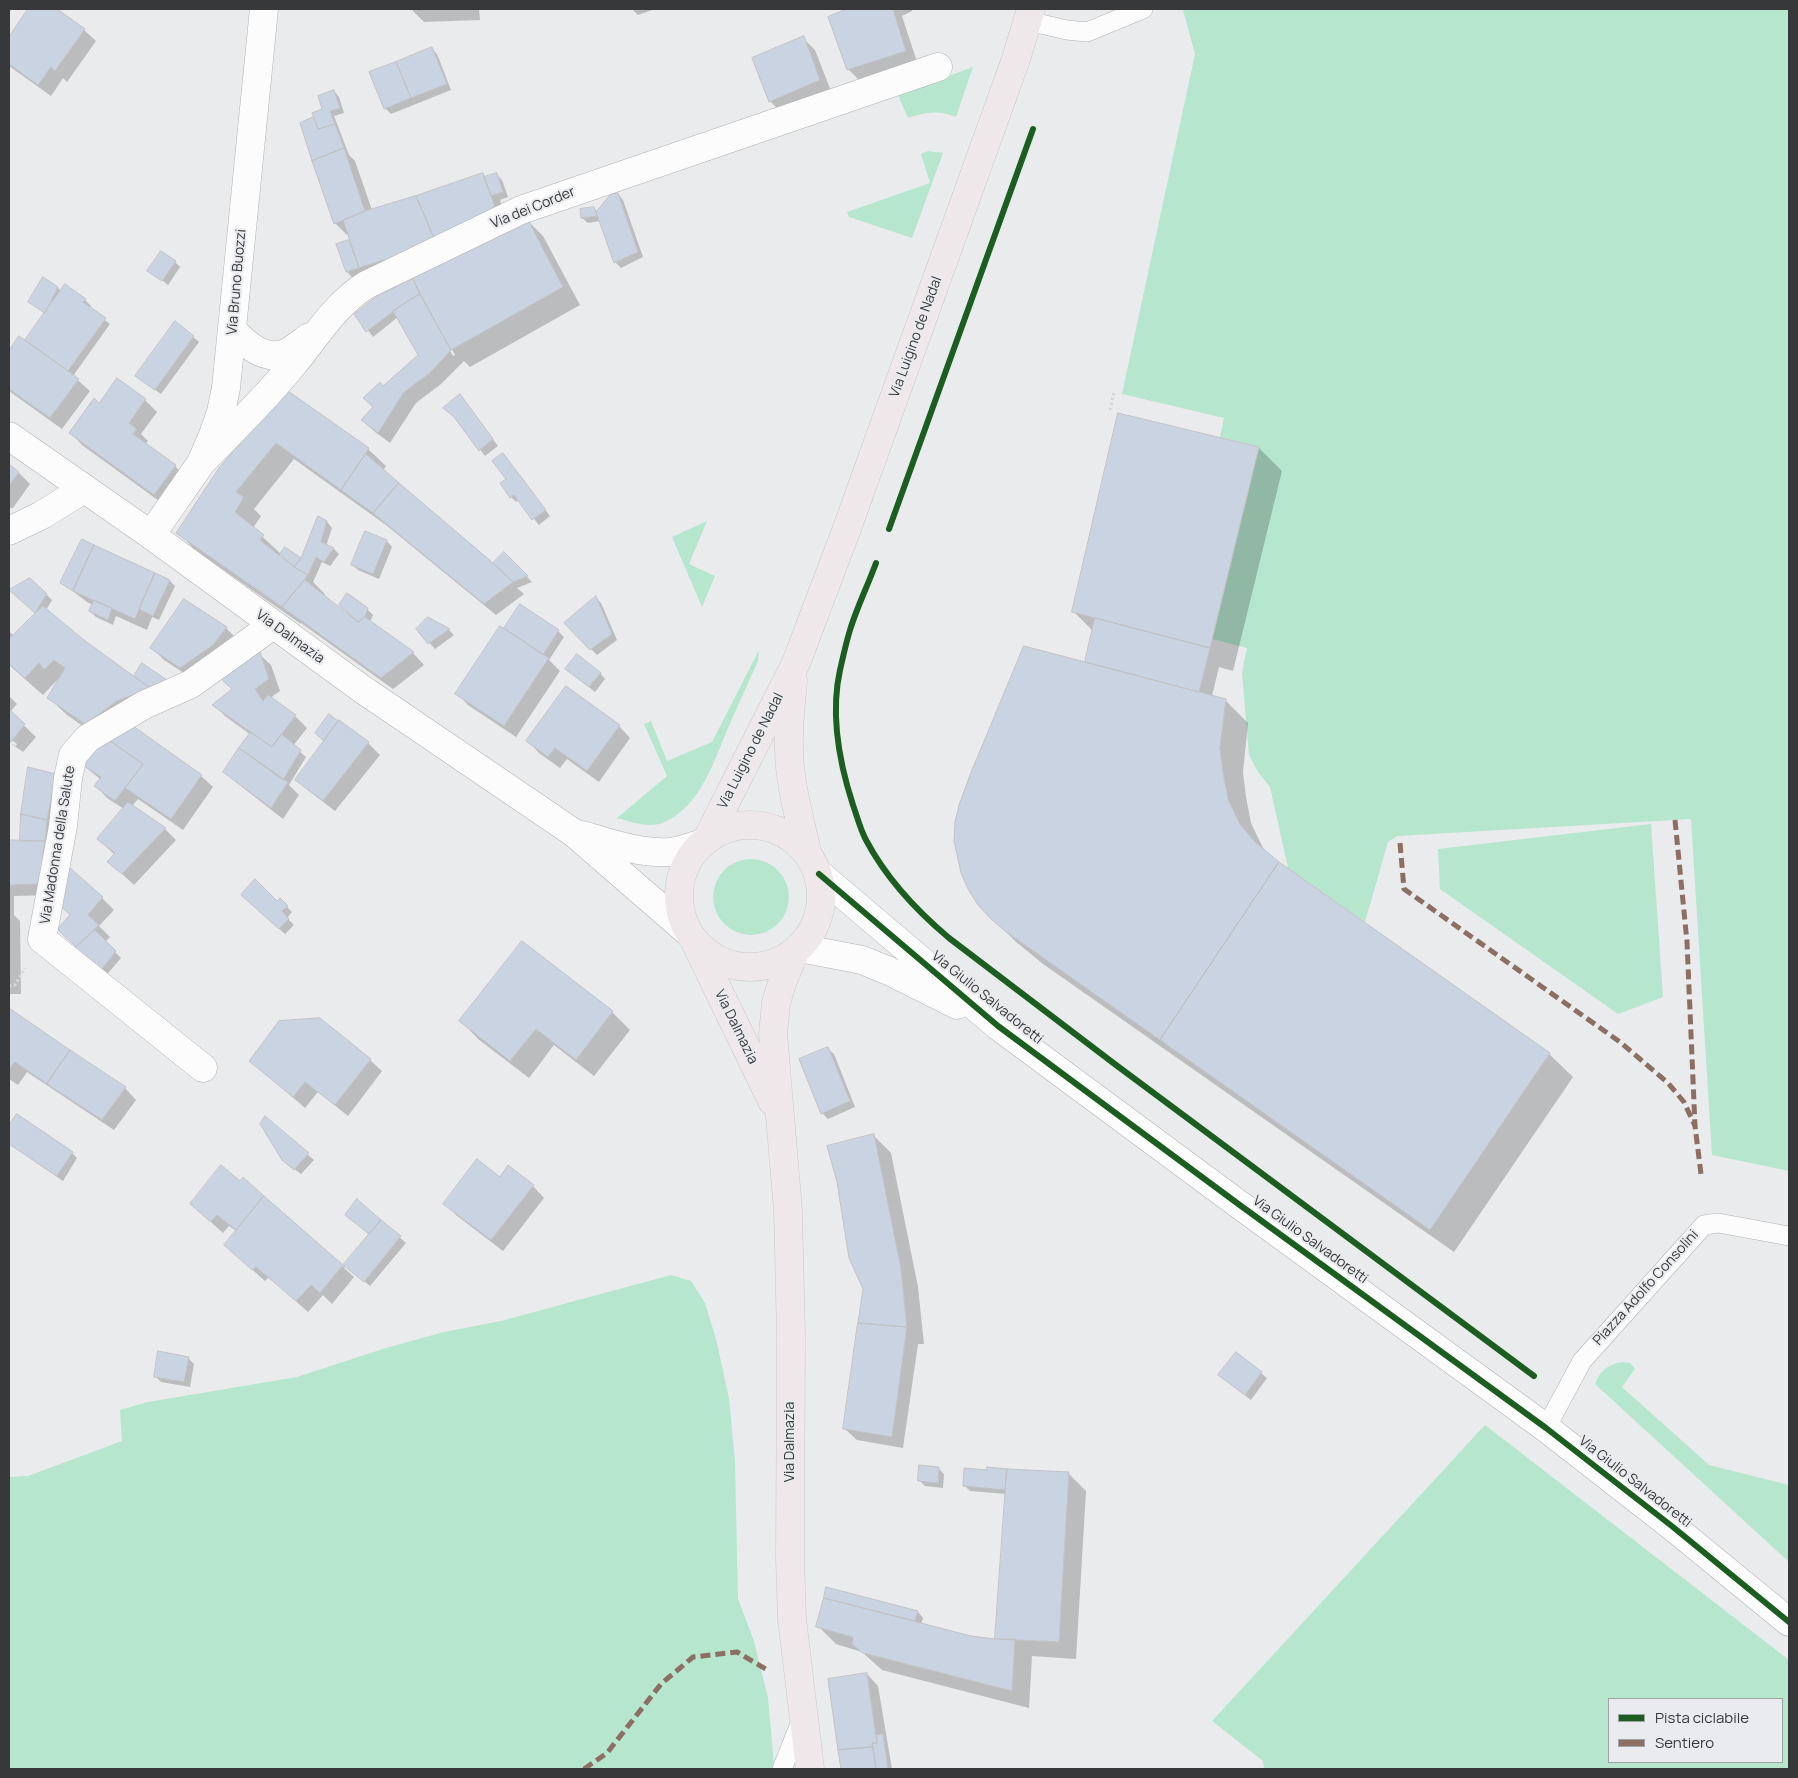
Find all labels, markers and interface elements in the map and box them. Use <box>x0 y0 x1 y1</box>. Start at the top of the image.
street label: Via dei Corder <box>488 183 578 233</box>
street label: Via Bruno Buozzi <box>224 228 250 336</box>
street label: Via Luigino de Nadal <box>886 274 946 400</box>
street label: Via Dalmazia <box>252 607 328 667</box>
street label: Via Luigino de Nadal <box>715 690 787 812</box>
street label: Via Madonna della Salute <box>37 764 79 926</box>
street label: Via Giulio Salvadoretti <box>928 948 1046 1048</box>
street label: Via Dalmazia <box>711 987 761 1067</box>
street label: Via Giulio Salvadoretti <box>1249 1192 1371 1288</box>
street label: Piazza Adolfo Consolini <box>1590 1227 1702 1349</box>
street label: Via Dalmazia <box>782 1402 798 1482</box>
street label: Via Giulio Salvadoretti <box>1575 1433 1695 1531</box>
legend <box>1608 1698 1783 1763</box>
text: Pista ciclabile <box>1655 1707 1749 1728</box>
text: Sentiero <box>1655 1732 1714 1753</box>

